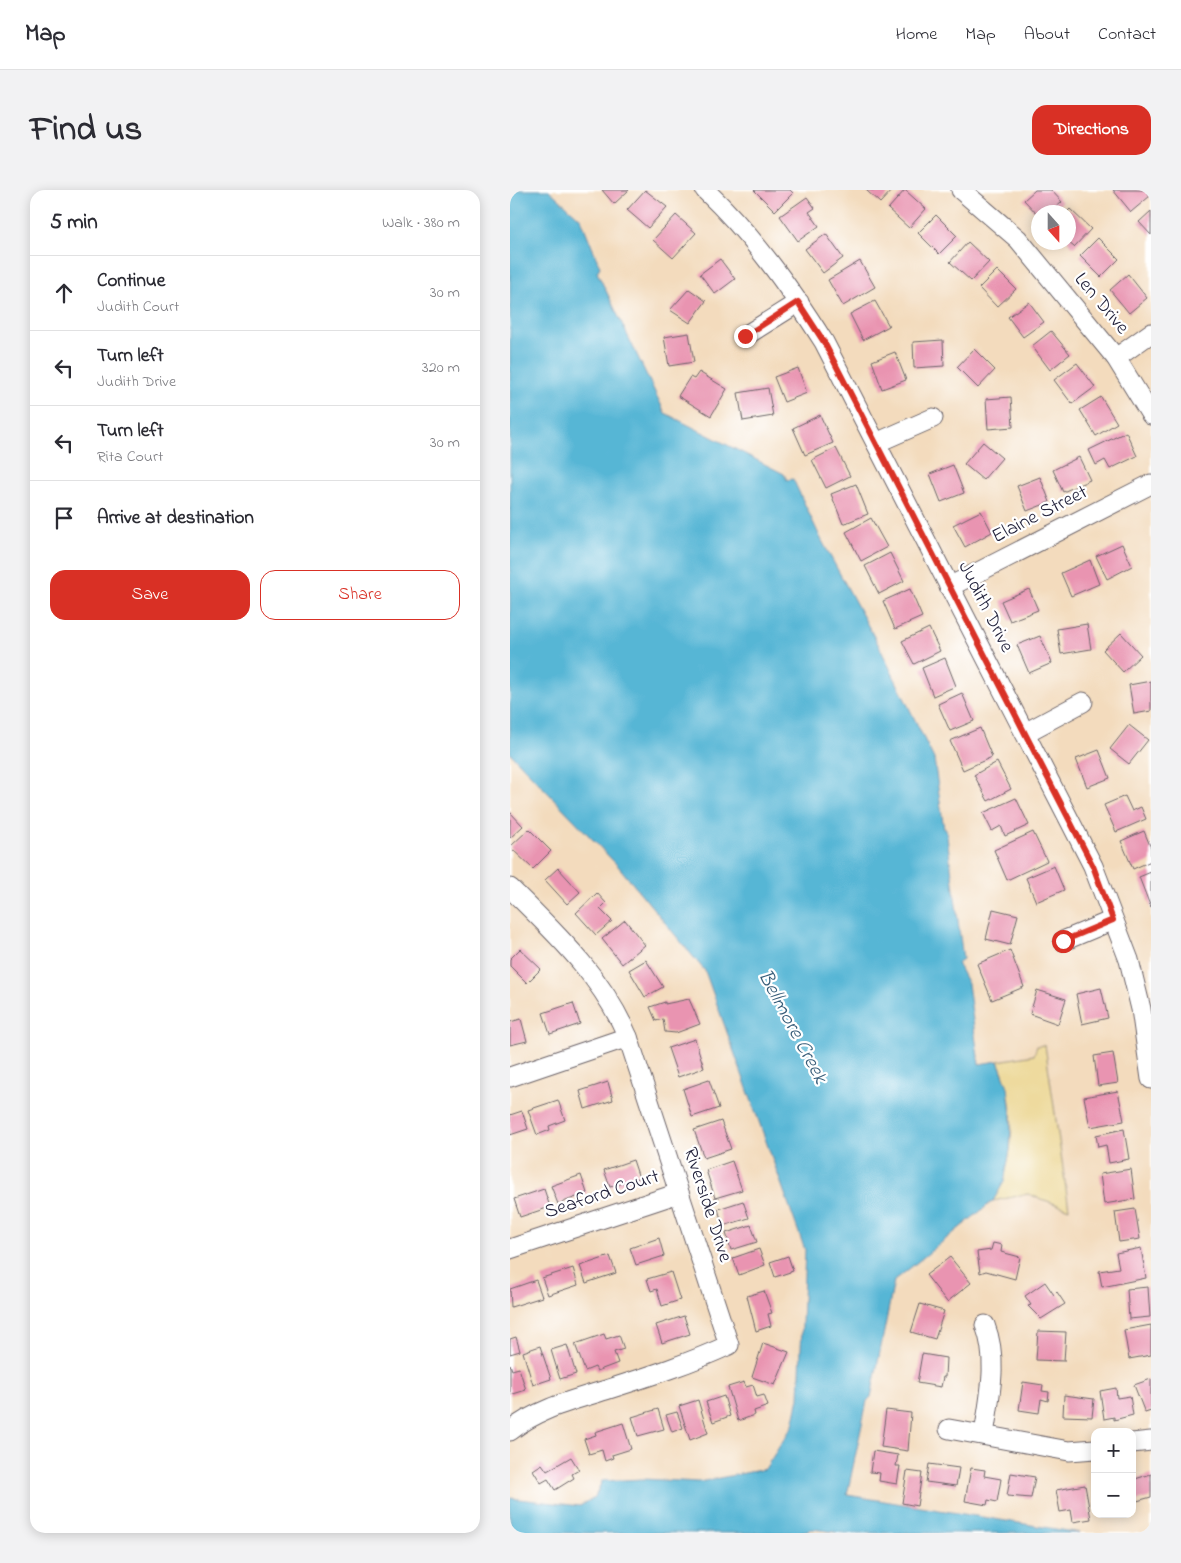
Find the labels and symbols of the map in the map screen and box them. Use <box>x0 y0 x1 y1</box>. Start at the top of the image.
north arrow <box>1031 205 1076 250</box>
street label: Len Drive <box>1066 267 1136 341</box>
route end <box>734 325 757 348</box>
street label: Elaine Street <box>987 478 1093 552</box>
street label: Judith Drive <box>950 556 1020 658</box>
route start <box>1052 930 1075 953</box>
water label: Bellmore Creek <box>749 965 835 1090</box>
street label: Riverside Drive <box>675 1144 739 1266</box>
street label: Seaford Court <box>541 1163 663 1227</box>

